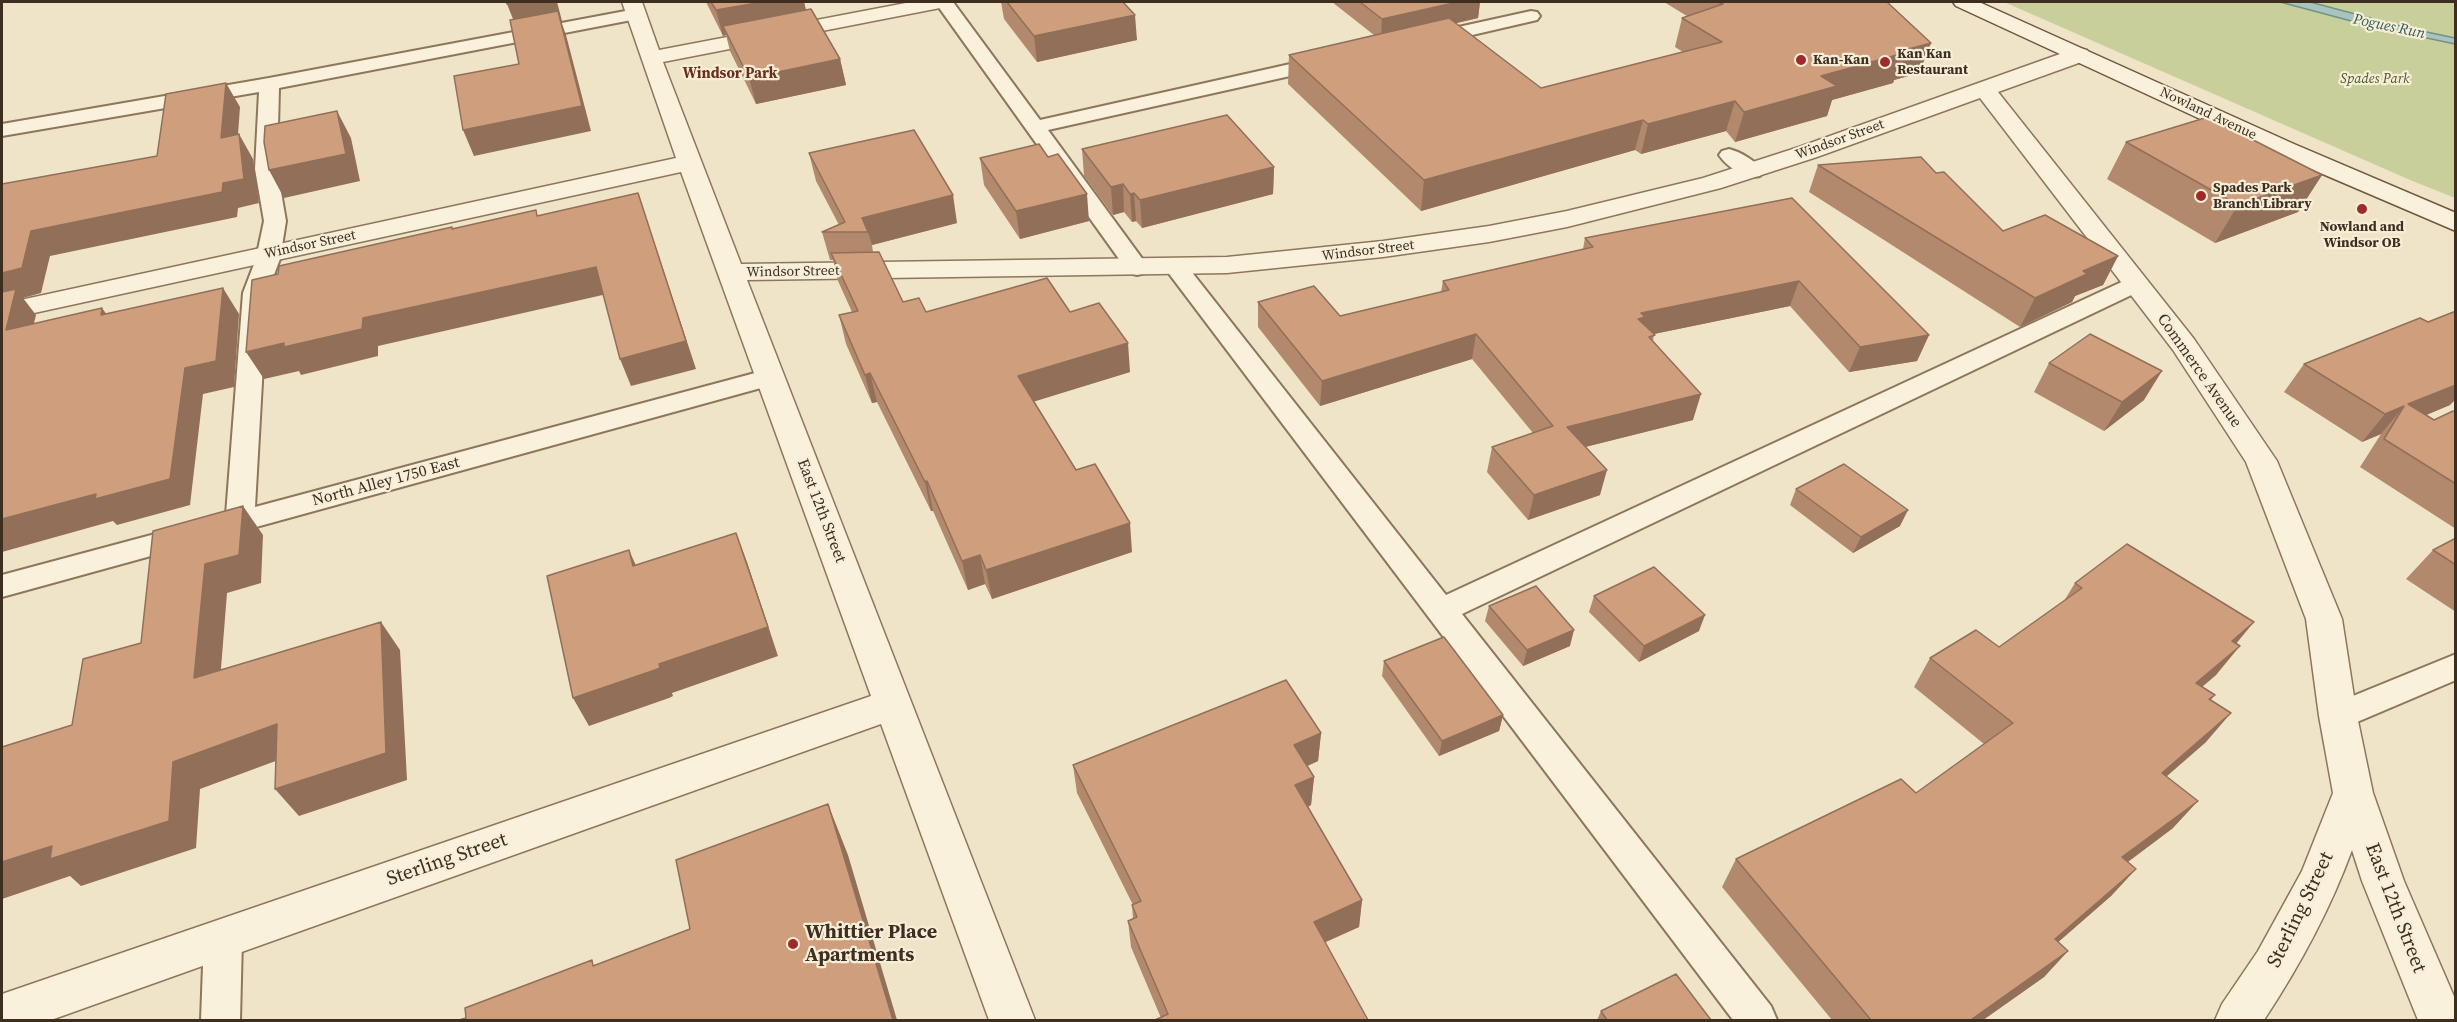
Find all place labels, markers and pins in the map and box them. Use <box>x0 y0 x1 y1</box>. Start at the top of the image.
place label: Kan Kan Restaurant <box>1897 46 1968 78</box>
place label: Kan-Kan <box>1813 52 1869 68</box>
marker: Kan-Kan <box>1794 53 1808 67</box>
marker: Kan Kan Restaurant <box>1878 55 1892 69</box>
place label: Spades Park Branch Library <box>2213 180 2312 212</box>
marker: Spades Park Branch Library <box>2194 189 2208 203</box>
marker: Nowland and Windsor OB <box>2355 202 2369 216</box>
place label: Nowland and Windsor OB <box>2320 219 2404 252</box>
place label: Whittier Place Apartments <box>805 921 937 968</box>
marker: Whittier Place Apartments <box>786 937 800 951</box>

